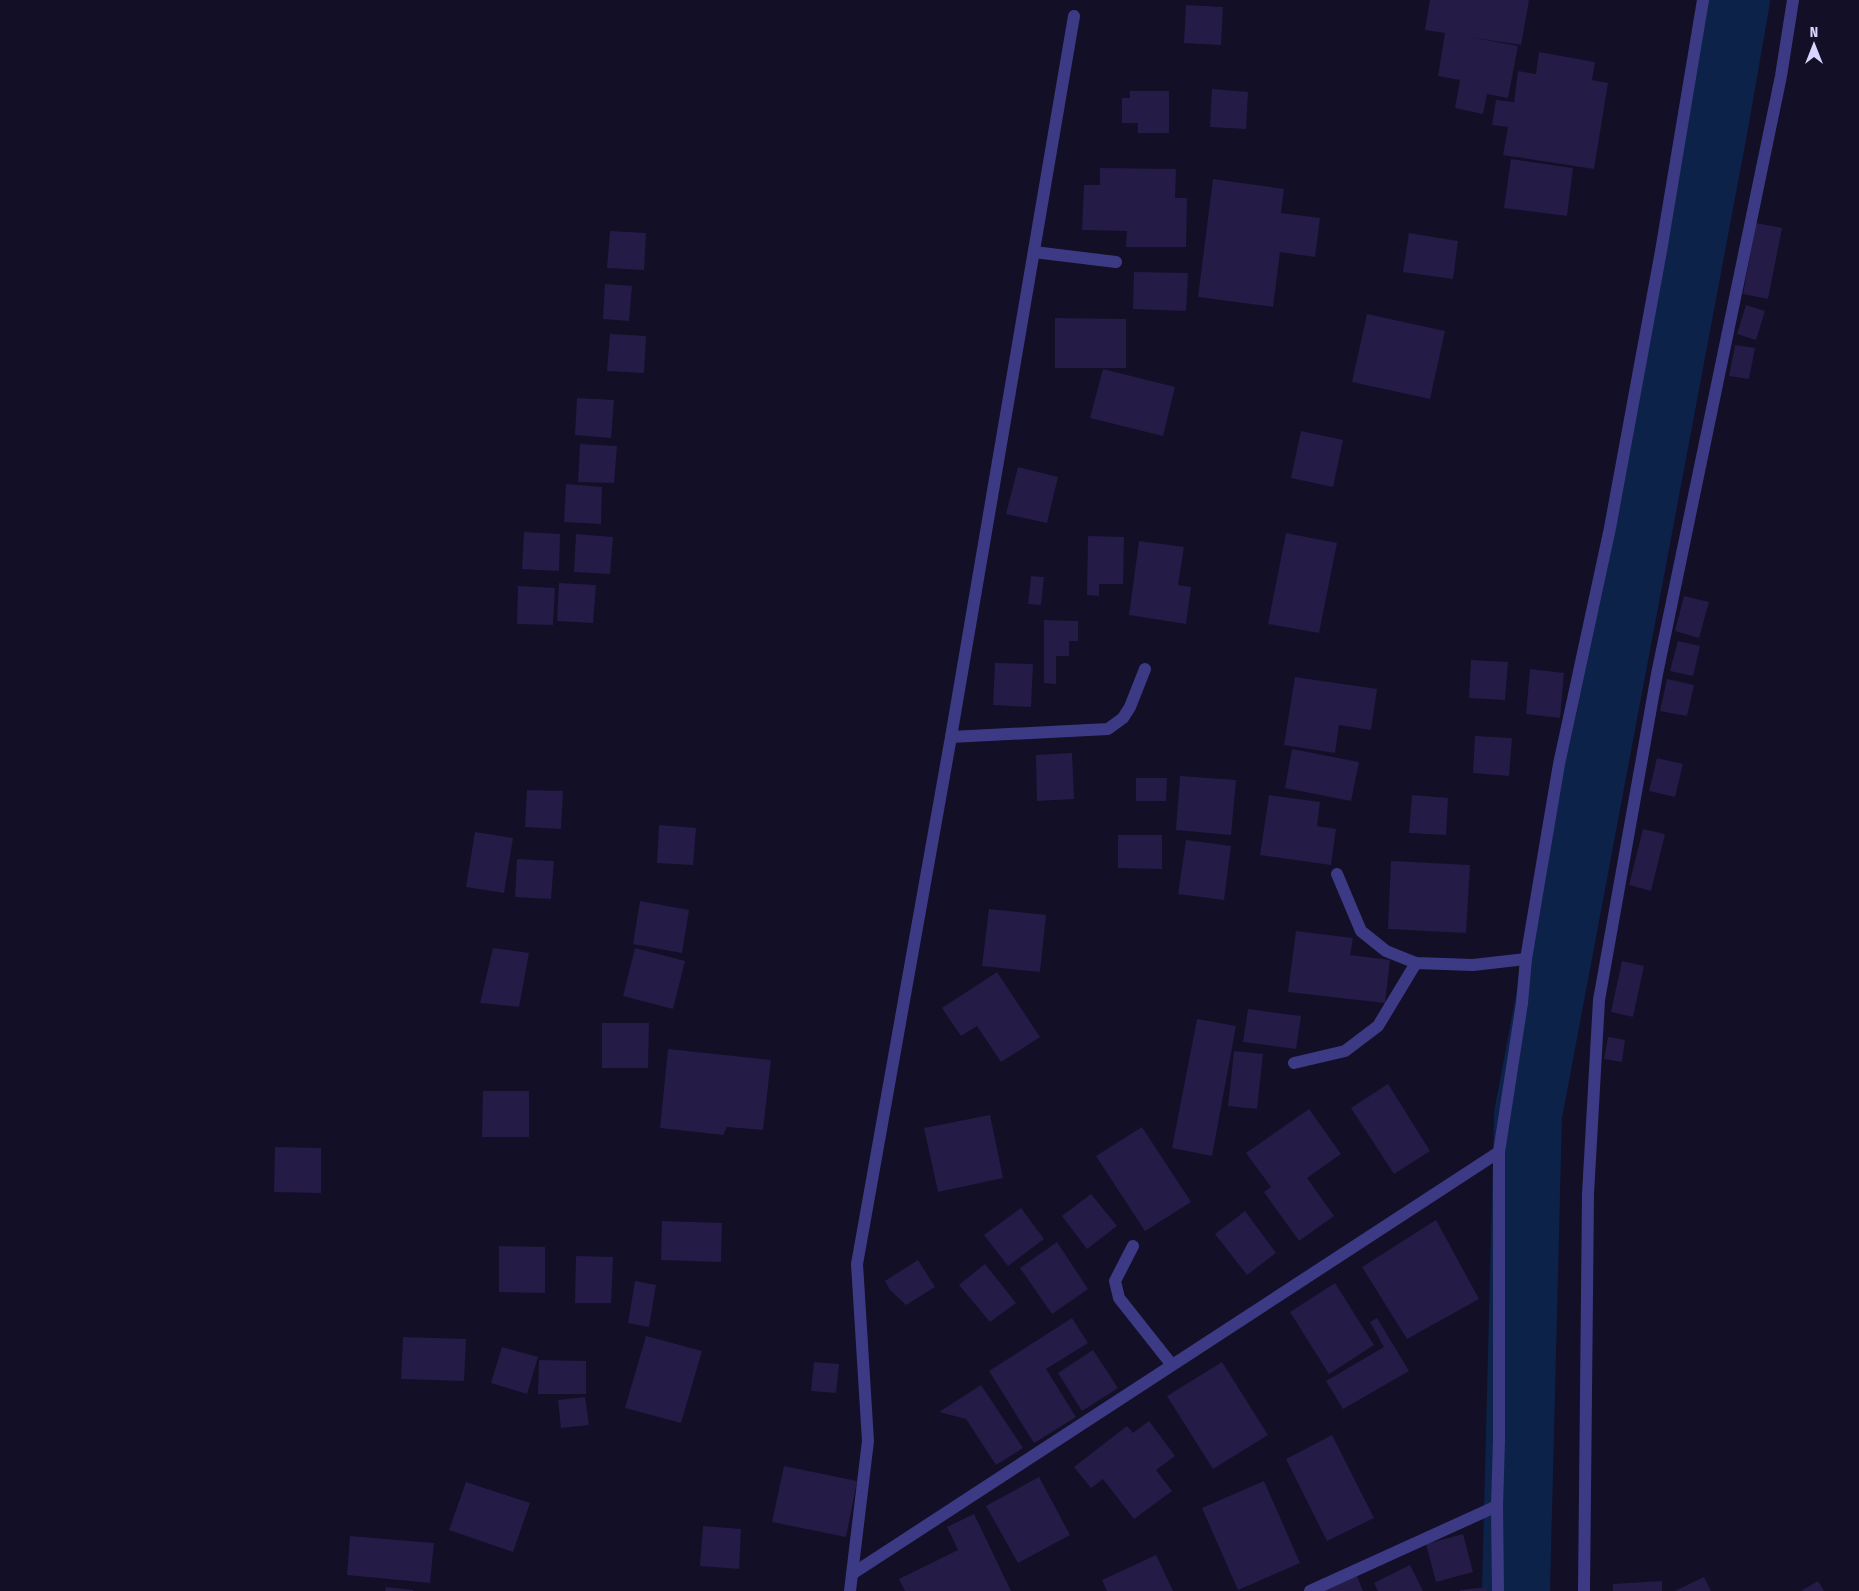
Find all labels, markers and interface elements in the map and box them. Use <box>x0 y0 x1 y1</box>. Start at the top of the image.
north arrow <box>1789 20 1839 70</box>
text: N <box>1810 24 1818 41</box>

